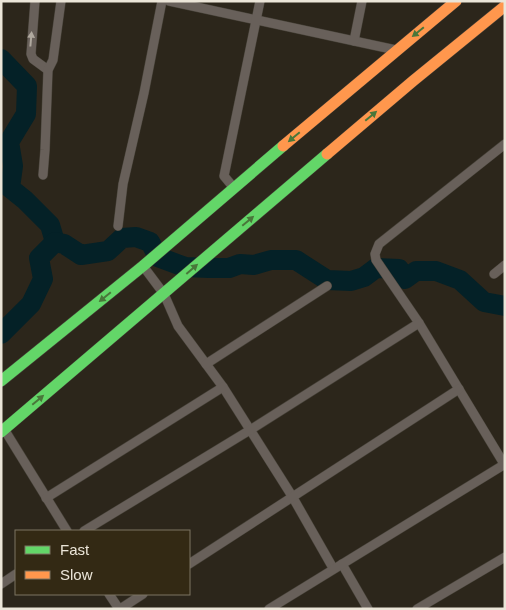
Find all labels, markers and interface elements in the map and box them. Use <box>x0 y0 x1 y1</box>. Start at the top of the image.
one-way arrow <box>412 26 424 37</box>
one-way arrow <box>27 31 35 47</box>
one-way arrow <box>365 110 378 121</box>
one-way arrow <box>288 131 301 142</box>
one-way arrow <box>241 215 253 227</box>
one-way arrow <box>185 263 197 275</box>
one-way arrow <box>99 291 112 302</box>
one-way arrow <box>32 394 44 406</box>
legend <box>15 530 190 595</box>
text: Fast <box>60 541 90 558</box>
text: Slow <box>60 566 93 583</box>

